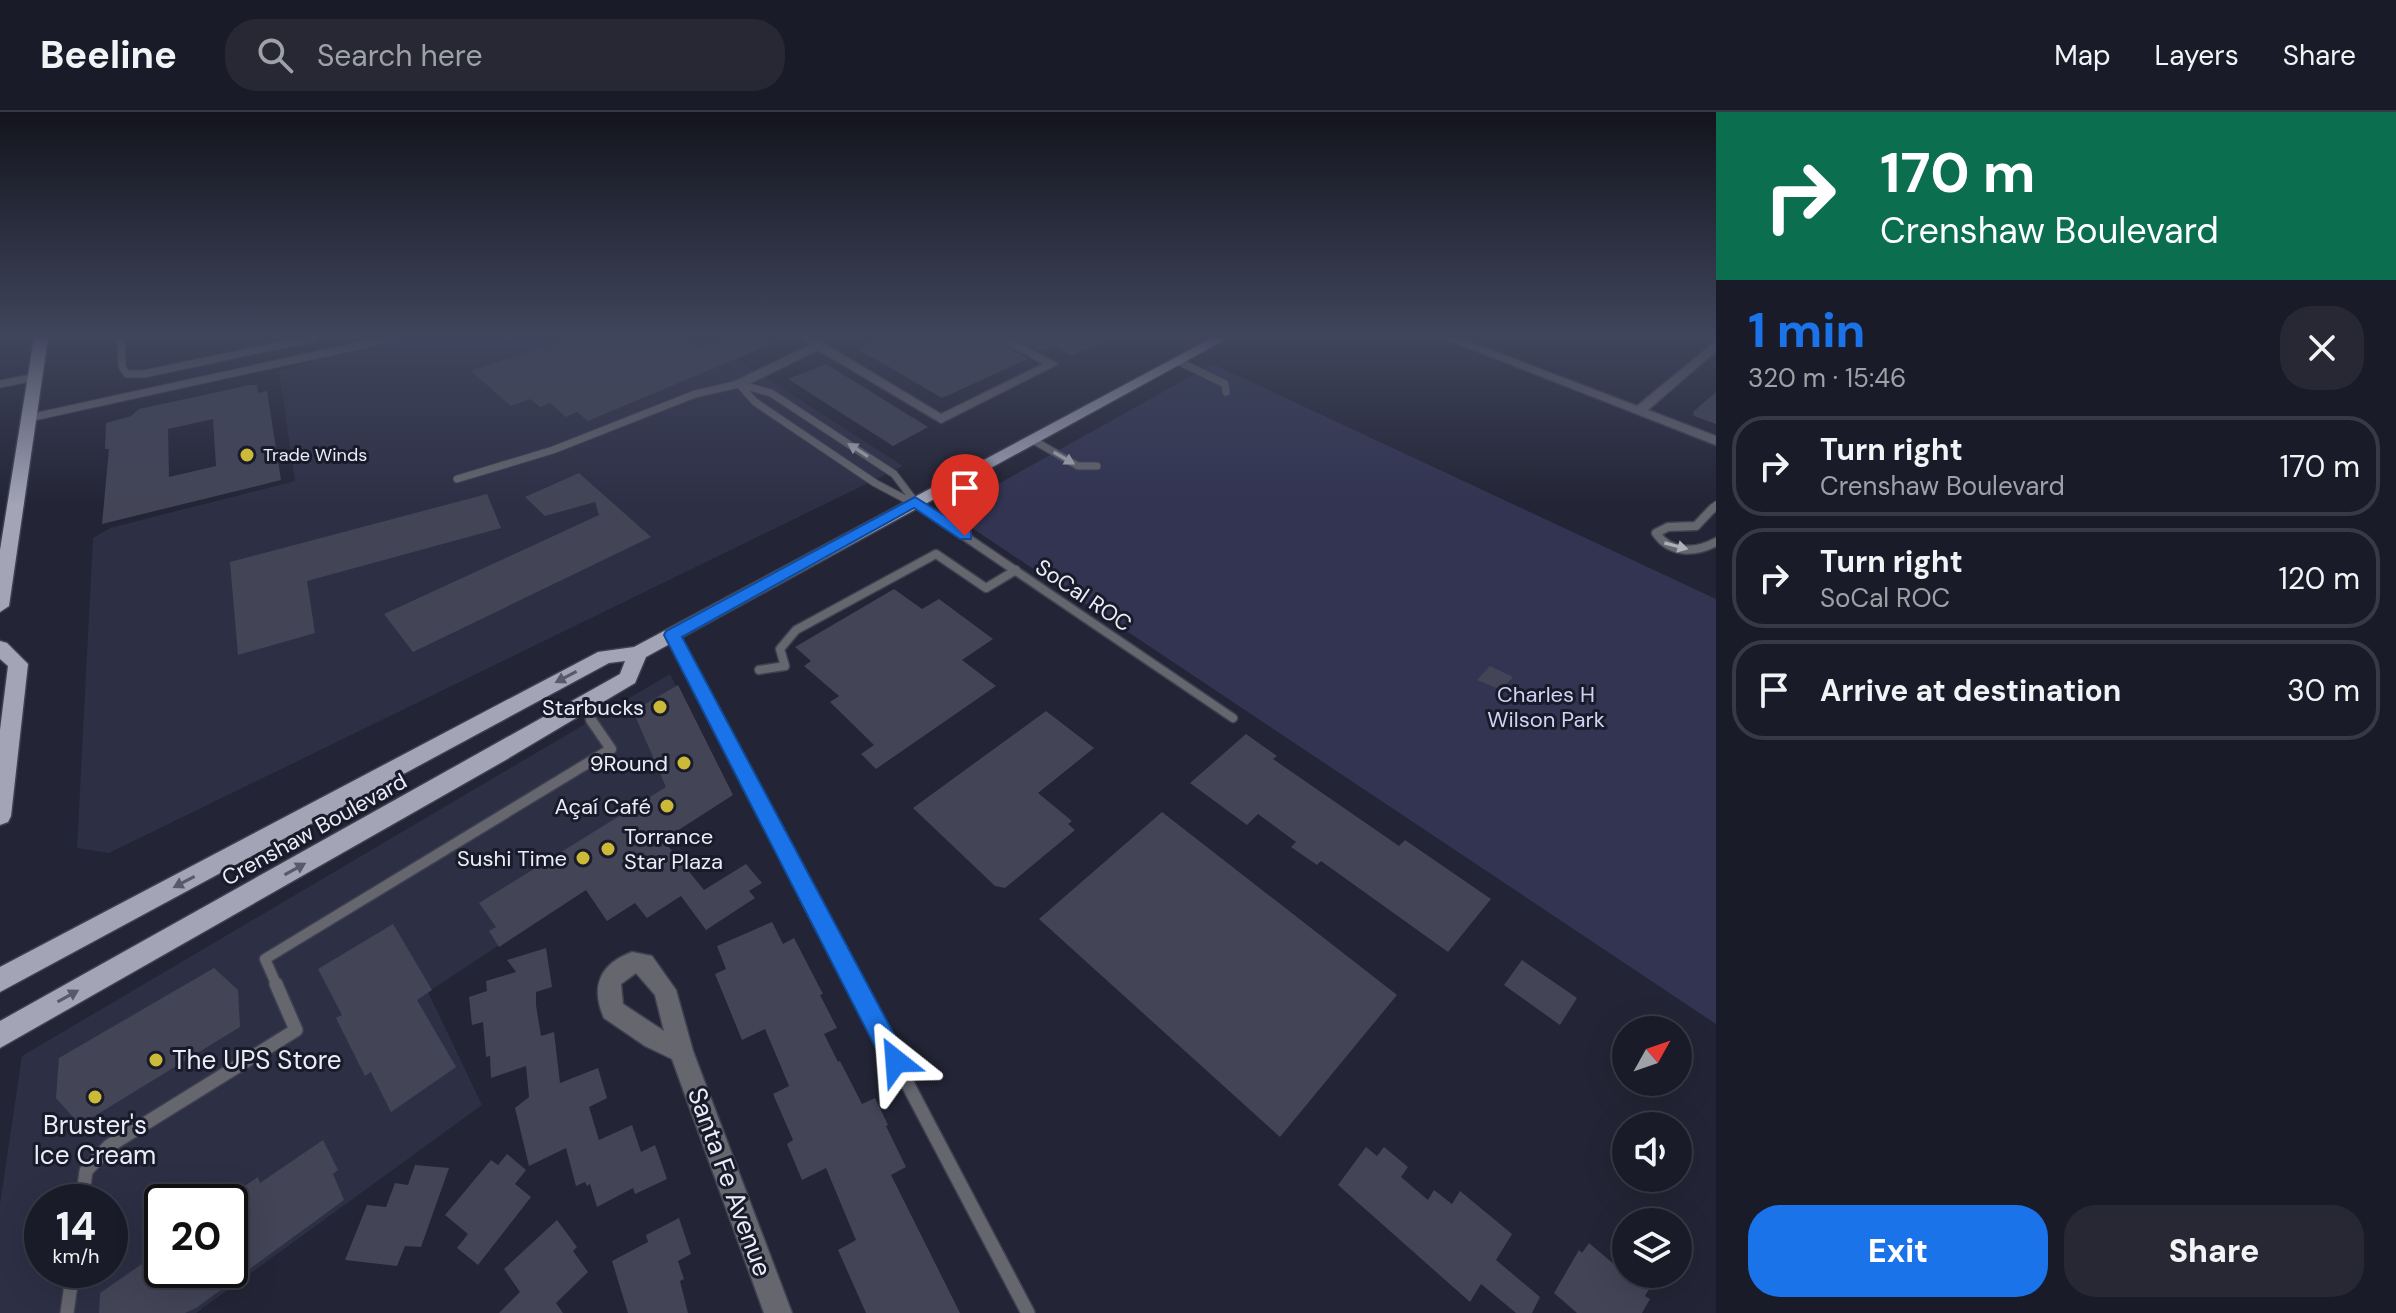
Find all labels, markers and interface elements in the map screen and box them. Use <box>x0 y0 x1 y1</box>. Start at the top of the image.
search box <box>225 19 785 91</box>
text: Beeline <box>40 30 177 80</box>
icon: search <box>253 33 297 77</box>
text: Search here <box>317 36 482 75</box>
text: Map <box>2054 37 2111 74</box>
text: Layers <box>2155 37 2239 74</box>
text: Share <box>2283 37 2356 74</box>
text: 170 m <box>1880 136 2035 209</box>
icon: right <box>1748 144 1852 248</box>
text: Crenshaw Boulevard <box>1880 207 2219 254</box>
text: 1 min <box>1748 299 1865 362</box>
button: close <box>2280 306 2364 390</box>
text: 320 m · 15:46 <box>1748 361 1906 395</box>
text: Turn right <box>1820 430 1963 469</box>
place label: Trade Winds <box>263 443 367 467</box>
one-way arrow <box>847 443 868 458</box>
icon: right <box>1752 444 1796 488</box>
marker: Trade Winds <box>238 446 256 464</box>
text: 170 m <box>2280 447 2360 486</box>
one-way arrow <box>1053 451 1075 465</box>
pin <box>931 454 999 536</box>
icon: arrive <box>943 466 987 510</box>
text: Crenshaw Boulevard <box>1820 469 2065 503</box>
one-way arrow <box>1664 541 1689 553</box>
text: Turn right <box>1820 542 1963 581</box>
street label: SoCal ROC <box>1030 553 1138 638</box>
icon: right <box>1752 556 1796 600</box>
text: 120 m <box>2278 559 2360 598</box>
text: SoCal ROC <box>1820 581 1950 615</box>
icon: arrive <box>1752 668 1796 712</box>
one-way arrow <box>554 671 577 684</box>
text: Arrive at destination <box>1820 671 2121 710</box>
text: 30 m <box>2287 671 2360 710</box>
park label: Charles H Wilson Park <box>1487 680 1605 734</box>
place label: Starbucks <box>542 693 644 722</box>
marker: Starbucks <box>651 698 669 716</box>
place label: 9Round <box>590 749 668 778</box>
marker: 9Round <box>675 754 693 772</box>
street label: Crenshaw Boulevard <box>217 767 412 892</box>
place label: Açaí Café <box>554 792 651 821</box>
marker: Açaí Café <box>658 797 676 815</box>
place label: Torrance Star Plaza <box>624 822 723 876</box>
marker: Torrance Star Plaza <box>599 840 617 858</box>
place label: Sushi Time <box>457 844 567 873</box>
marker: Sushi Time <box>574 849 592 867</box>
one-way arrow <box>283 862 306 876</box>
one-way arrow <box>173 875 195 889</box>
one-way arrow <box>57 990 79 1004</box>
north arrow <box>1612 1016 1692 1096</box>
map controls <box>1612 1016 1692 1288</box>
position arrow <box>854 1019 938 1103</box>
place label: The UPS Store <box>172 1043 342 1077</box>
marker: The UPS Store <box>147 1051 165 1069</box>
street label: Santa Fe Avenue <box>680 1083 780 1281</box>
marker: Bruster's Ice Cream <box>86 1088 104 1106</box>
place label: Bruster's Ice Cream <box>34 1108 156 1172</box>
button: sound <box>1612 1112 1692 1192</box>
speed limit sign: 20 <box>144 1184 248 1288</box>
text: 14 <box>56 1200 96 1252</box>
button: Exit <box>1748 1205 2048 1297</box>
button: Share <box>2064 1205 2364 1297</box>
button: layers <box>1612 1208 1692 1288</box>
text: km/h <box>52 1243 100 1269</box>

